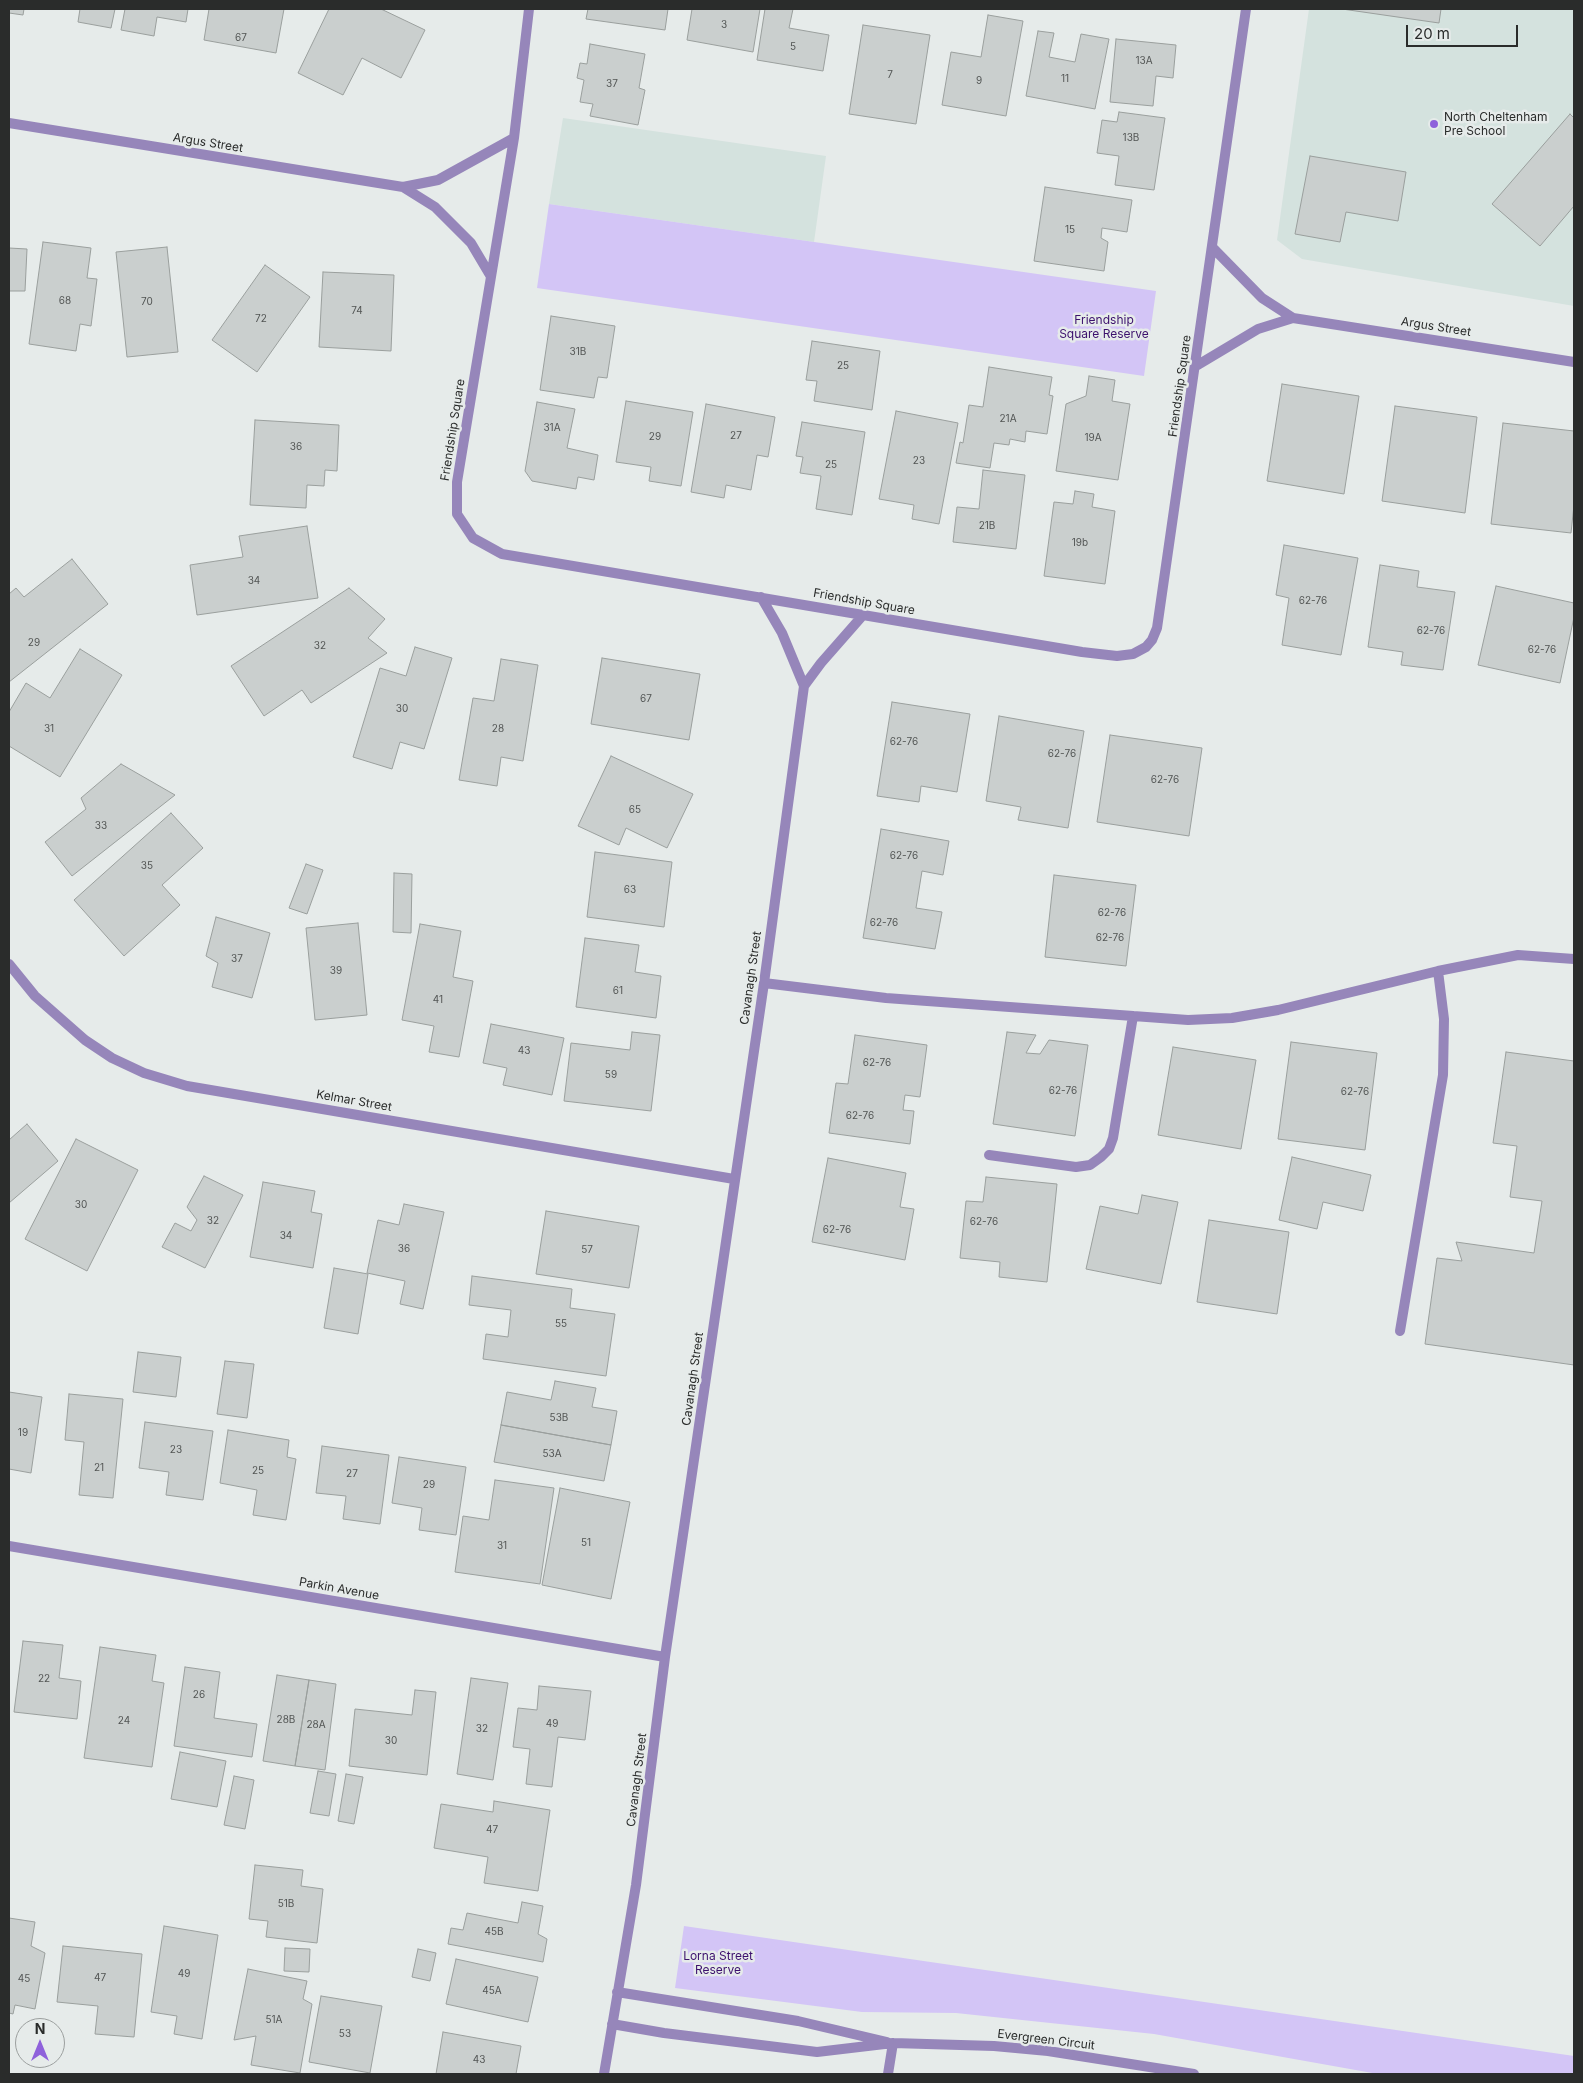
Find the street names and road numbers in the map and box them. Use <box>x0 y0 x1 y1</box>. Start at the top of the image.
street label: Argus Street <box>172 130 244 156</box>
street label: Argus Street <box>1400 314 1472 340</box>
street label: Friendship Square <box>1166 334 1194 438</box>
street label: Friendship Square <box>438 378 468 482</box>
street label: Friendship Square <box>812 586 916 618</box>
street label: Cavanagh Street <box>737 930 765 1026</box>
street label: Kelmar Street <box>315 1087 393 1115</box>
street label: Cavanagh Street <box>679 1331 707 1427</box>
street label: Parkin Avenue <box>298 1575 380 1603</box>
street label: Cavanagh Street <box>624 1732 650 1828</box>
street label: Evergreen Circuit <box>997 2027 1095 2053</box>

